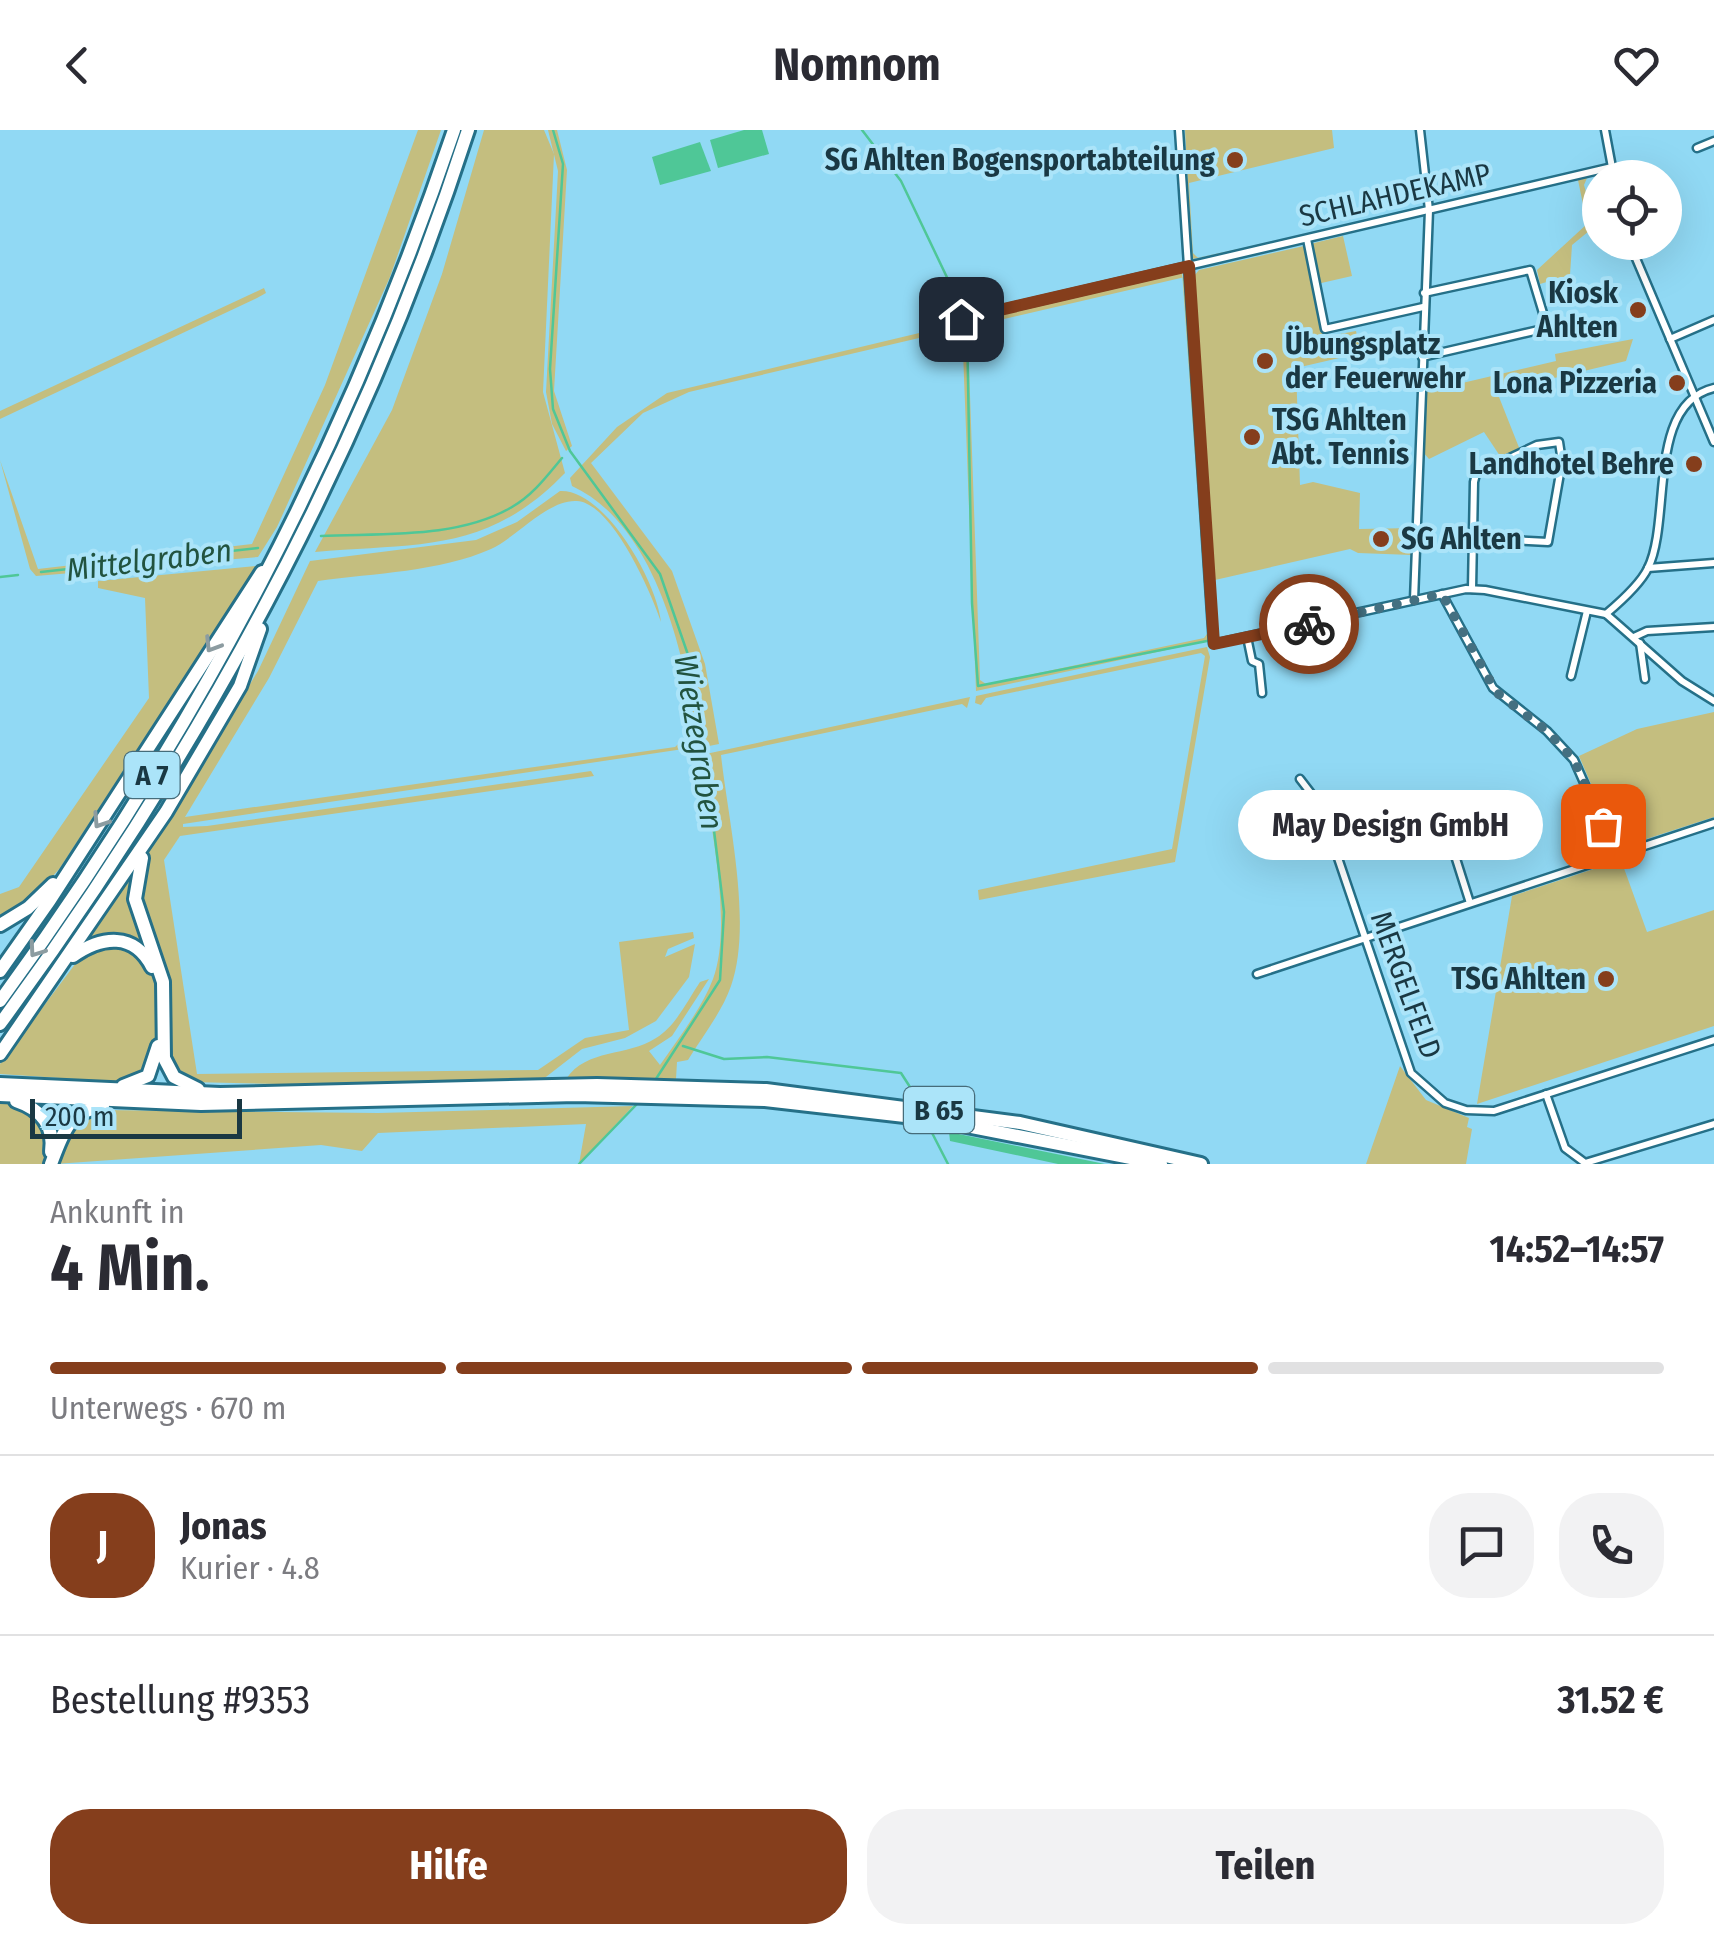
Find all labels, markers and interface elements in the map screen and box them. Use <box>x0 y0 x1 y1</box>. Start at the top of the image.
icon: back <box>50 38 105 93</box>
text: Nomnom <box>773 38 941 92</box>
icon: heart <box>1609 38 1664 93</box>
place label: SG Ahlten Bogensportabteilung <box>825 142 1215 178</box>
marker: SG Ahlten Bogensportabteilung <box>1224 149 1246 171</box>
street label: SCHLAHDEKAMP <box>1296 155 1494 235</box>
map controls <box>1582 160 1682 260</box>
button: locate <box>1582 160 1682 260</box>
place label: Kiosk Ahlten <box>1536 275 1619 345</box>
pin <box>919 277 1004 362</box>
icon: home <box>934 292 989 347</box>
marker: Kiosk Ahlten <box>1627 299 1649 321</box>
place label: Übungsplatz der Feuerwehr <box>1285 325 1466 396</box>
marker: Übungsplatz der Feuerwehr <box>1254 350 1276 372</box>
place label: Lona Pizzeria <box>1493 365 1657 401</box>
marker: Lona Pizzeria <box>1666 372 1688 394</box>
place label: TSG Ahlten Abt. Tennis <box>1271 402 1409 472</box>
marker: TSG Ahlten Abt. Tennis <box>1241 426 1263 448</box>
place label: Landhotel Behre <box>1469 446 1674 482</box>
marker: Landhotel Behre <box>1683 453 1705 475</box>
place label: SG Ahlten <box>1401 521 1522 557</box>
marker: SG Ahlten <box>1370 528 1392 550</box>
water label: Mittelgraben <box>64 531 234 589</box>
courier <box>1259 574 1359 674</box>
icon: bike <box>1282 597 1337 652</box>
one-way arrow <box>205 635 224 653</box>
water label: Wietzegraben <box>666 652 732 832</box>
road number: A 7 <box>124 752 180 798</box>
pin <box>1561 784 1646 869</box>
callout: May Design GmbH <box>1238 791 1543 861</box>
icon: bag <box>1576 799 1631 854</box>
text: May Design GmbH <box>1272 806 1509 844</box>
one-way arrow <box>94 810 113 828</box>
street label: MERGELFELD <box>1363 907 1449 1063</box>
one-way arrow <box>30 938 48 957</box>
place label: TSG Ahlten <box>1451 961 1586 997</box>
marker: TSG Ahlten <box>1595 968 1617 990</box>
road number: B 65 <box>904 1087 974 1133</box>
scale bar <box>30 1094 242 1138</box>
text: 200 m <box>45 1100 115 1133</box>
text: Ankunft in <box>50 1193 185 1231</box>
text: 14:52–14:57 <box>1490 1226 1664 1272</box>
text: 4 Min. <box>50 1229 210 1307</box>
text: Unterwegs · 670 m <box>50 1389 286 1427</box>
button: chat <box>1429 1493 1534 1598</box>
button: phone <box>1559 1493 1664 1598</box>
text: Jonas <box>180 1503 267 1549</box>
text: J <box>97 1522 108 1568</box>
text: Kurier · 4.8 <box>180 1549 320 1587</box>
text: Bestellung #9353 <box>50 1677 310 1723</box>
text: 31.52 € <box>1558 1677 1664 1723</box>
button: Hilfe <box>50 1809 847 1924</box>
button: Teilen <box>867 1809 1664 1924</box>

